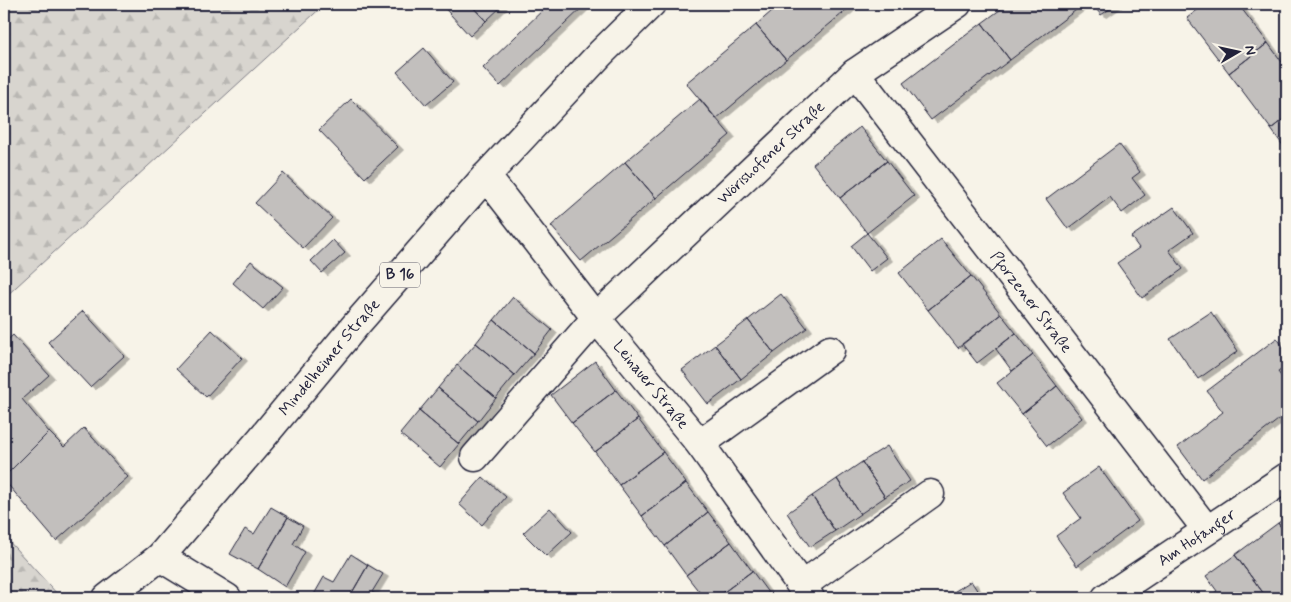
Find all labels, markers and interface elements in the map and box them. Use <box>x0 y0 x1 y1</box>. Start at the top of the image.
north arrow <box>1214 28 1264 78</box>
text: N <box>1240 44 1259 56</box>
street label: Wörishofener Straße <box>712 96 829 209</box>
street label: Pforzener Straße <box>986 247 1077 357</box>
road number: B 16 <box>380 262 420 288</box>
street label: Mindelheimer Straße <box>274 294 385 420</box>
street label: Leinauer Straße <box>608 336 694 433</box>
street label: Am Hofanger <box>1154 504 1240 571</box>

